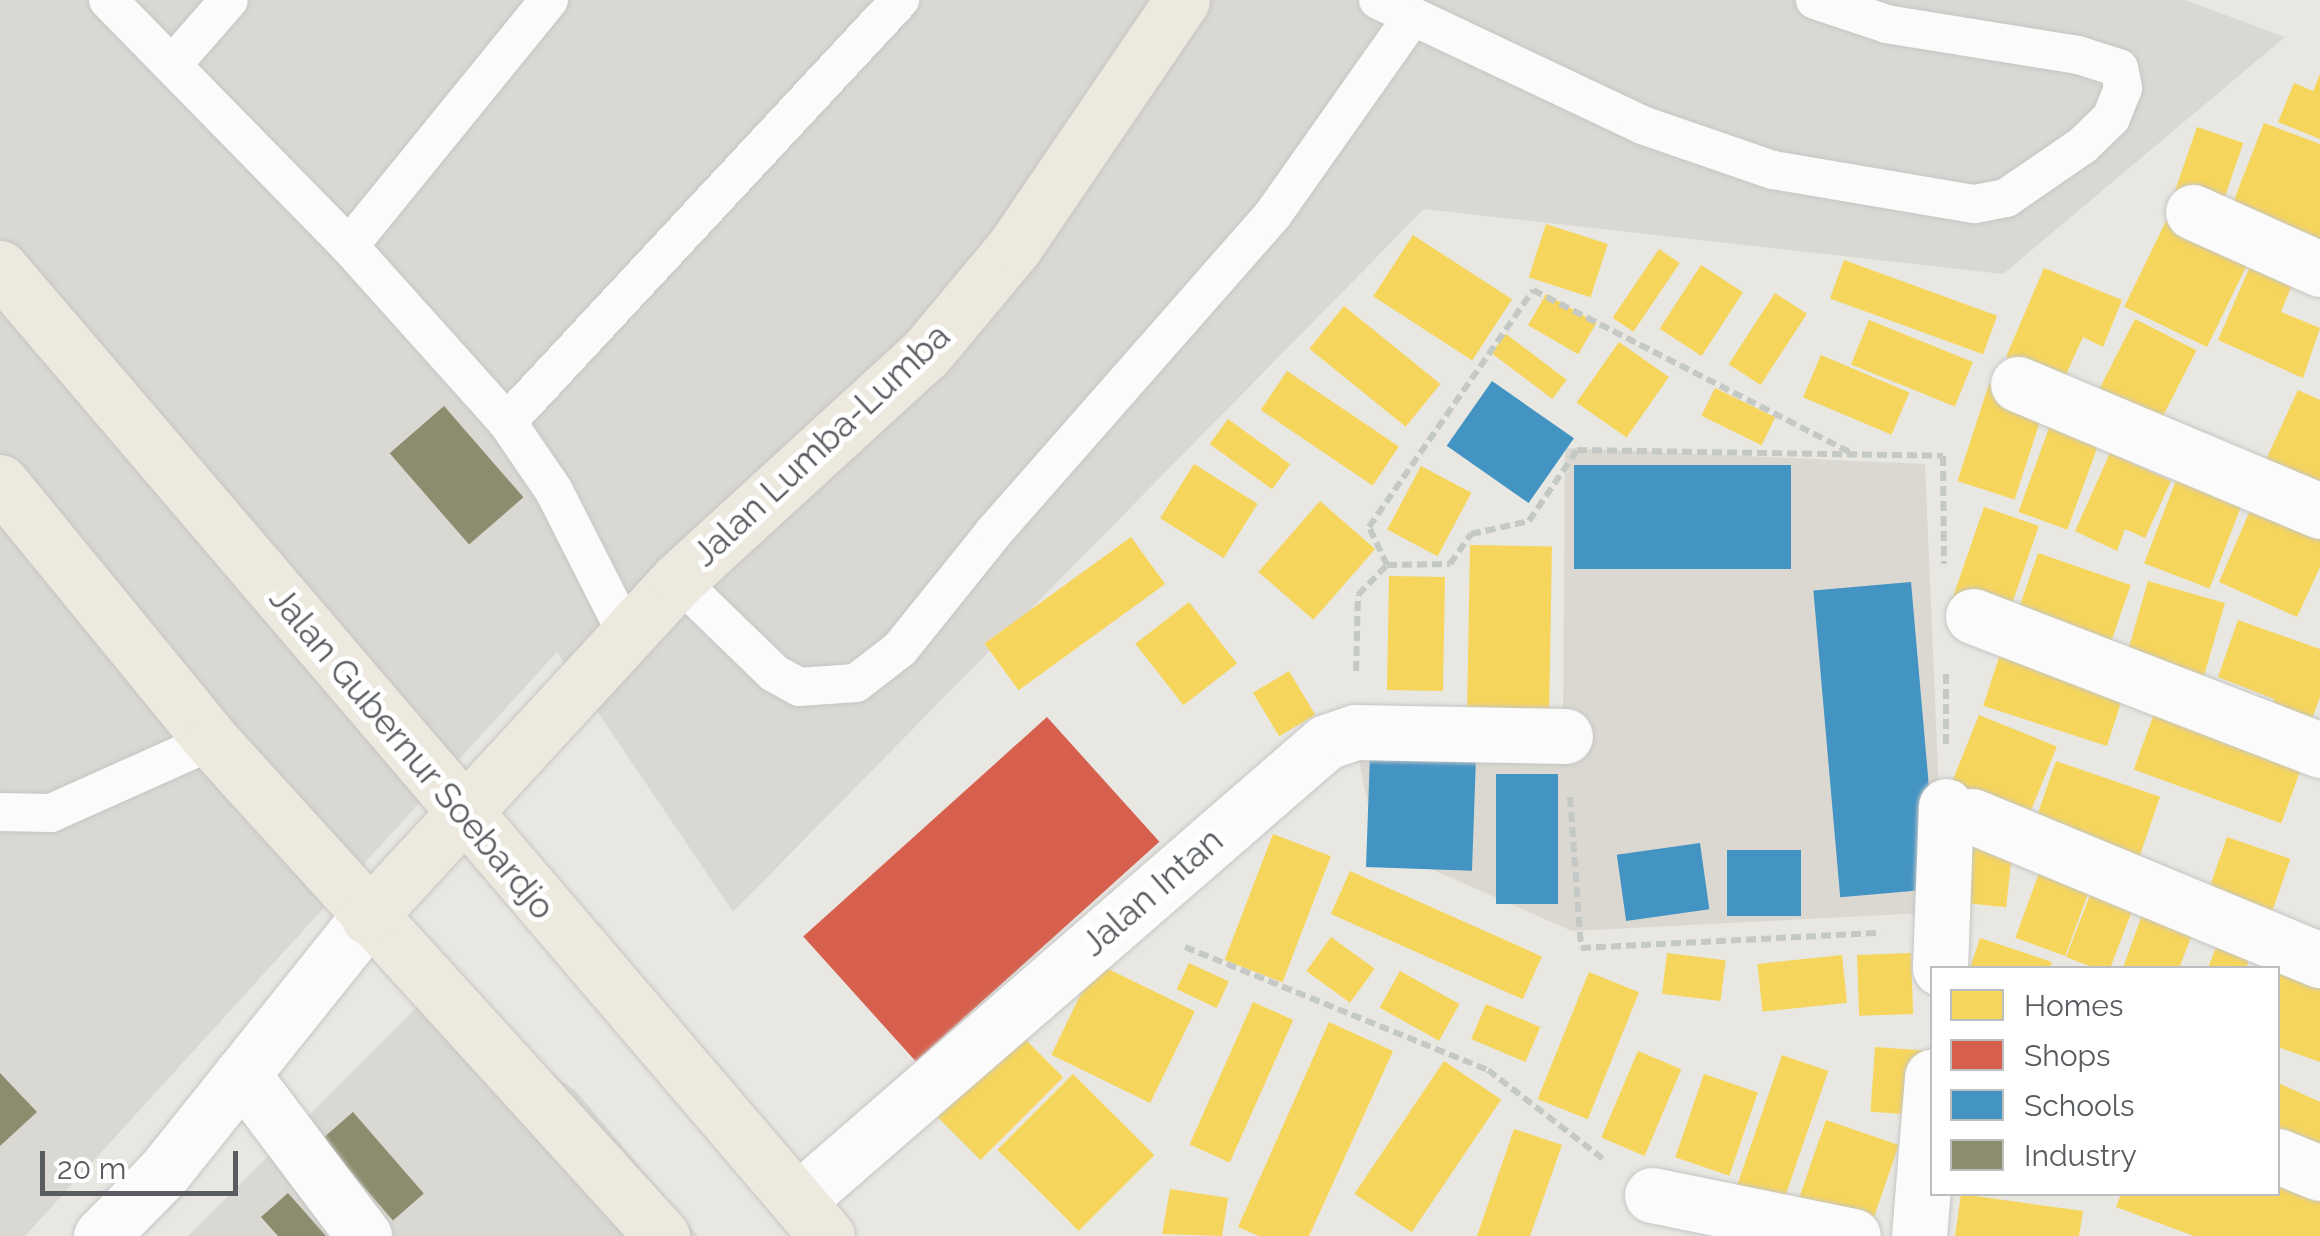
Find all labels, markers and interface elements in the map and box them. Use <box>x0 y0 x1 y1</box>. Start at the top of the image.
street label: Jalan Lumba-Lumba <box>684 315 958 575</box>
street label: Jalan Gubernur Soebardjo <box>260 578 564 928</box>
street label: Jalan Intan <box>1073 819 1231 965</box>
legend <box>1930 966 2280 1196</box>
text: Homes <box>2024 988 2123 1023</box>
text: Shops <box>2024 1038 2111 1073</box>
text: Schools <box>2024 1088 2135 1123</box>
scale bar <box>45 1131 242 1193</box>
text: Industry <box>2024 1138 2137 1173</box>
text: 20 m <box>57 1151 126 1186</box>

